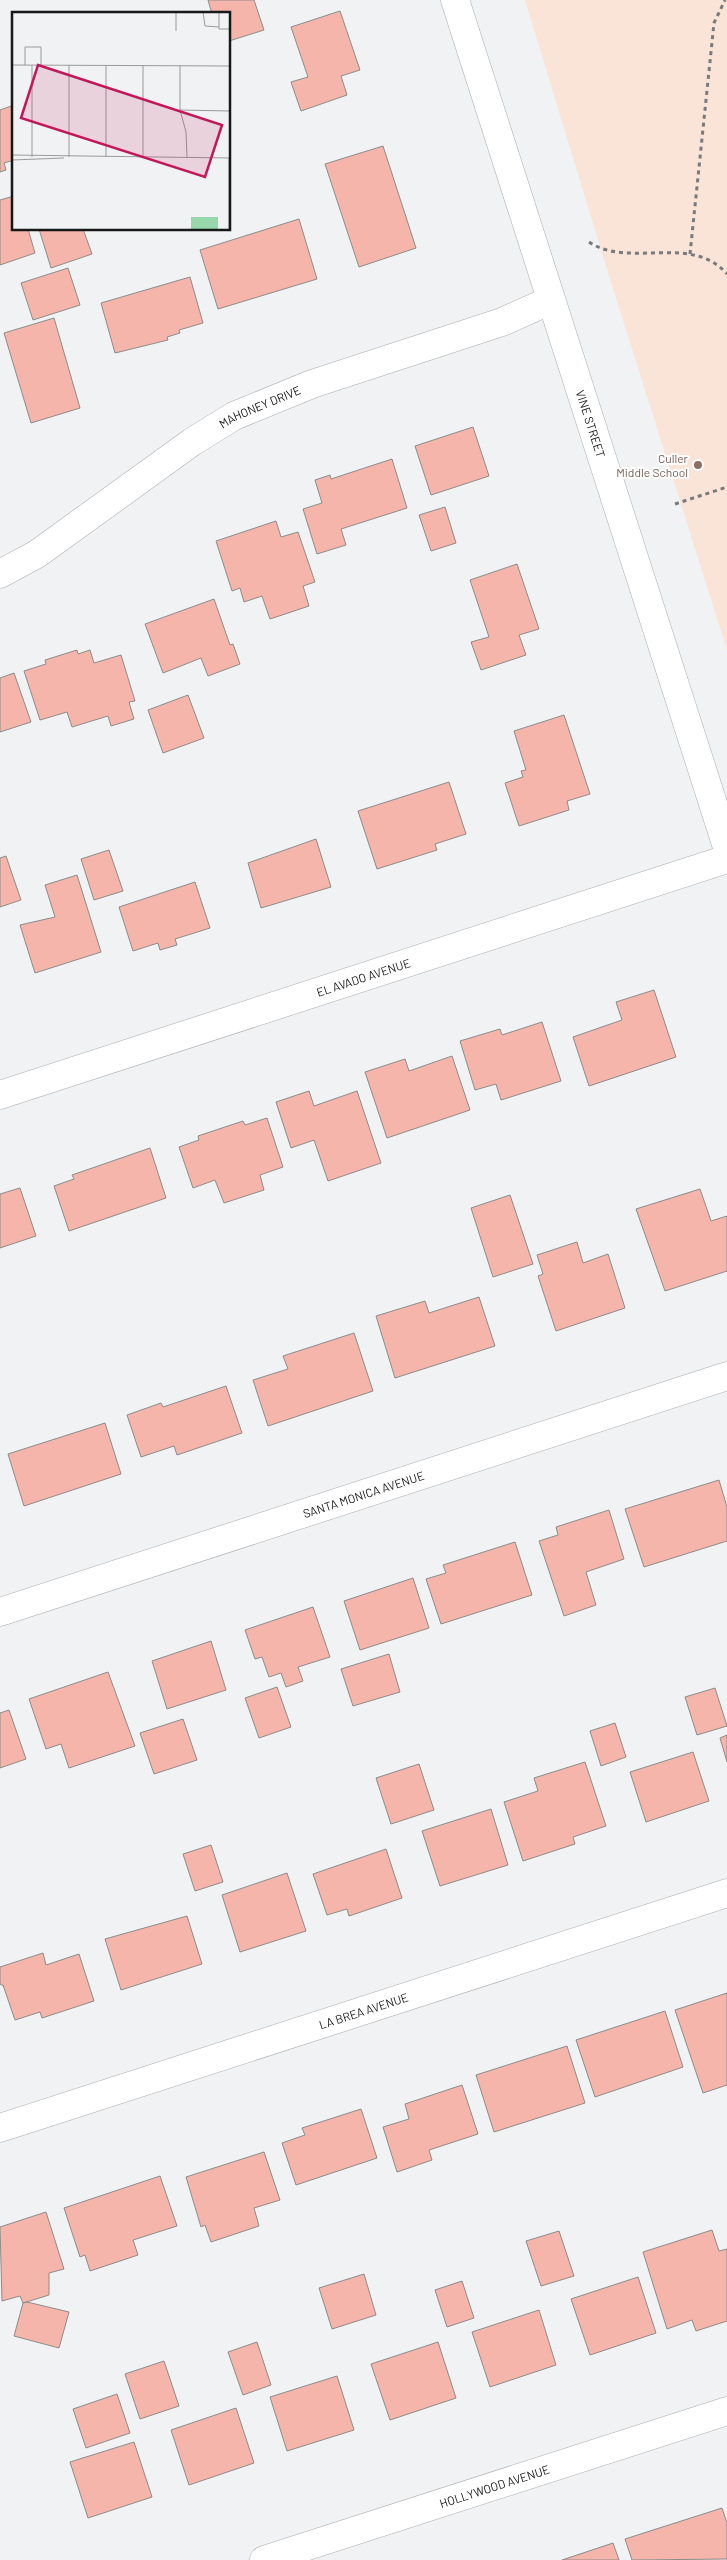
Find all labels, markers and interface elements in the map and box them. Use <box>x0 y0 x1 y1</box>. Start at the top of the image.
inset map <box>12 12 230 230</box>
street label: MAHONEY DRIVE <box>216 383 303 431</box>
street label: VINE STREET <box>574 388 608 459</box>
place label: Culler Middle School <box>616 451 689 479</box>
marker: Culler Middle School <box>692 459 704 471</box>
street label: EL AVADO AVENUE <box>315 955 412 999</box>
street label: SANTA MONICA AVENUE <box>301 1468 426 1520</box>
street label: LA BREA AVENUE <box>317 1990 410 2031</box>
street label: HOLLYWOOD AVENUE <box>438 2462 551 2510</box>

